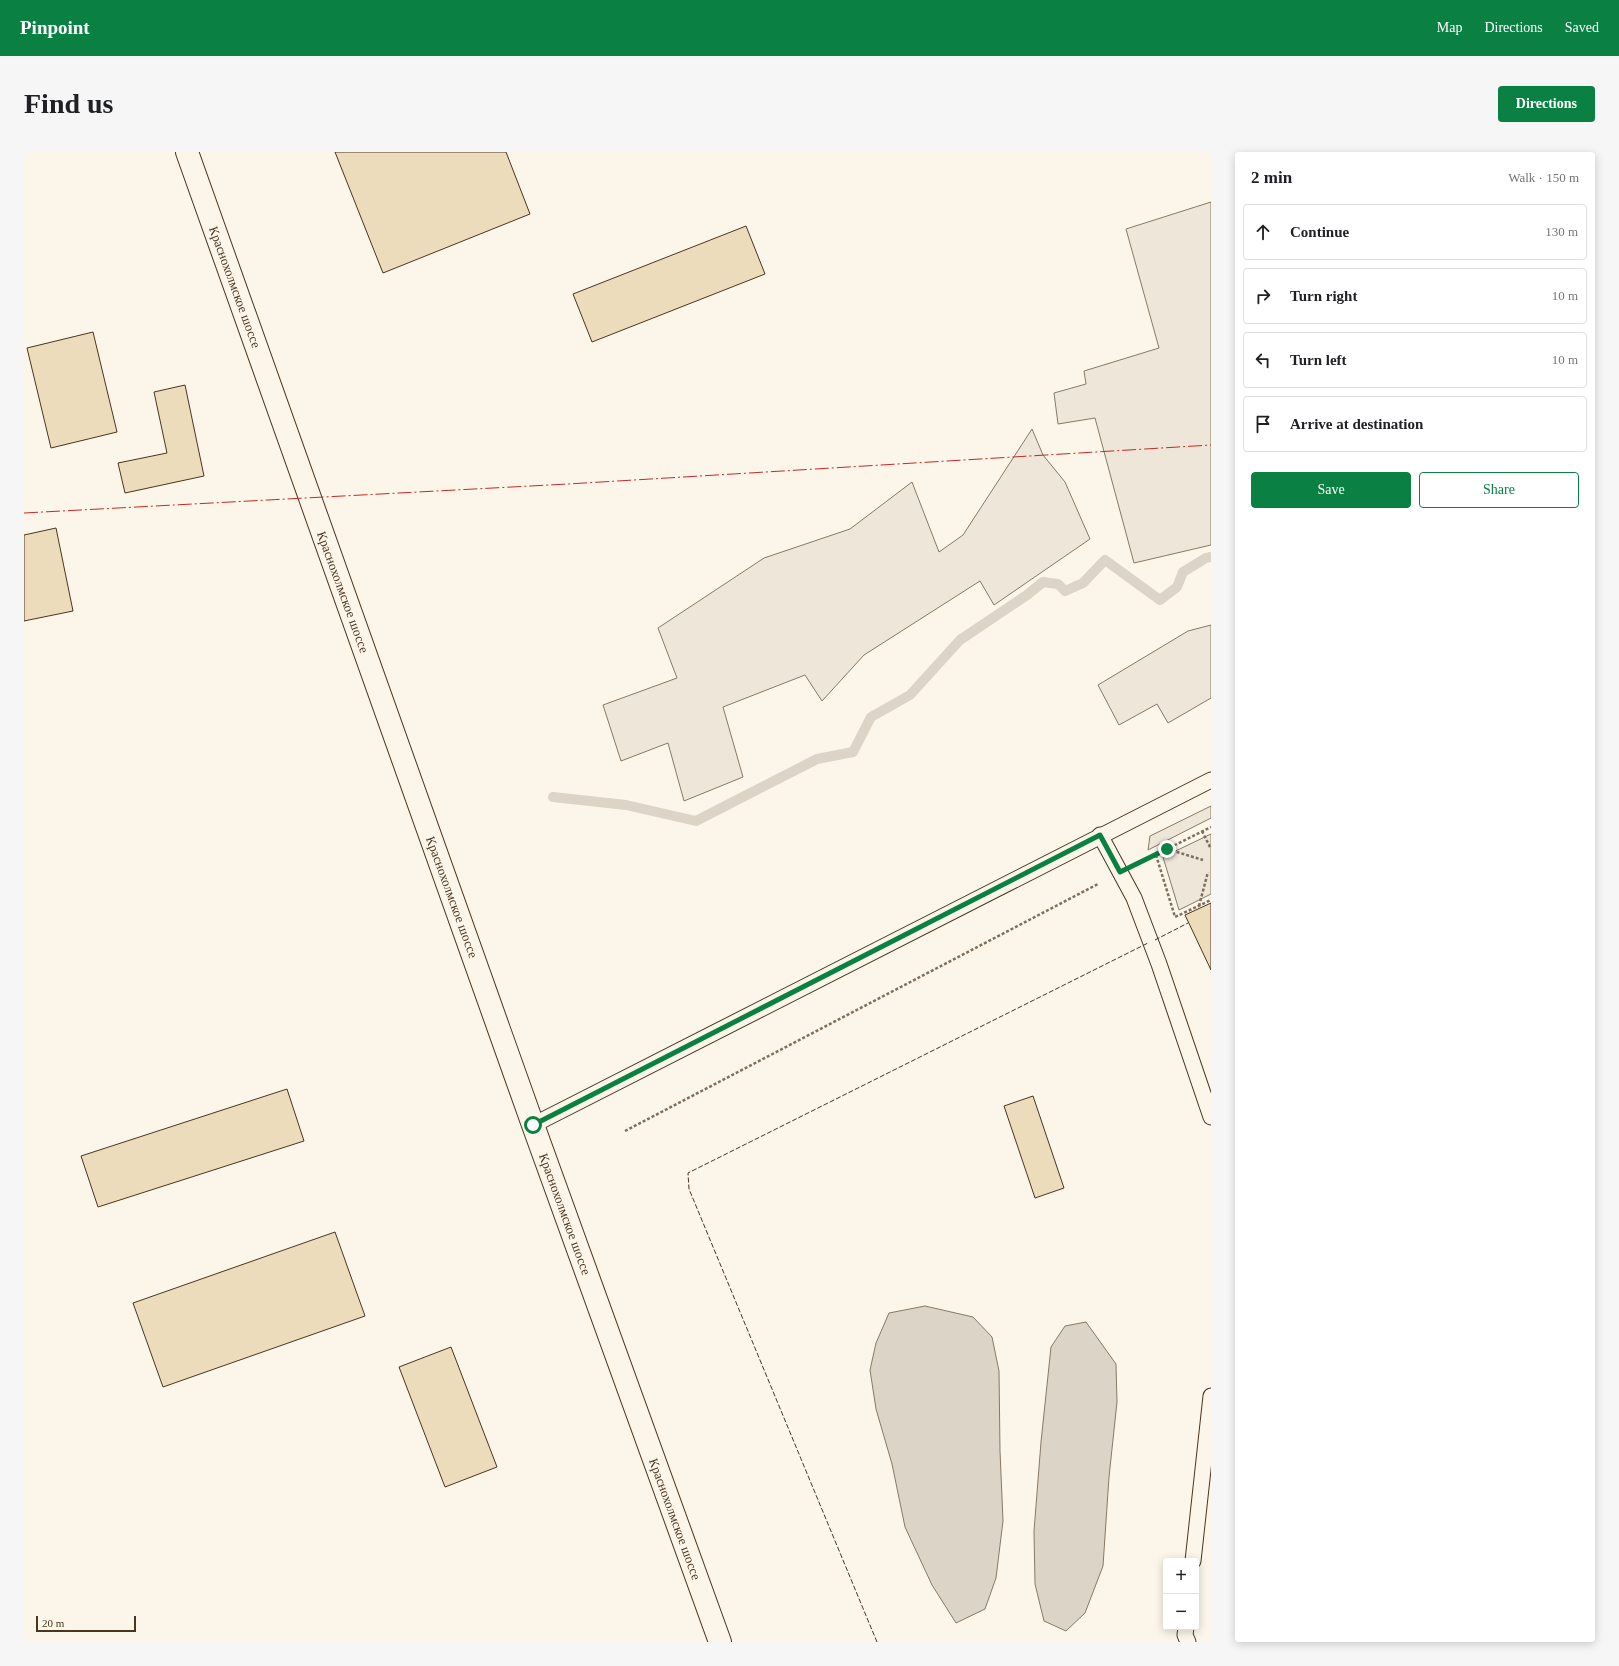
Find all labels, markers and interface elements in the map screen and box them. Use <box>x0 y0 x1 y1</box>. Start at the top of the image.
text: Pinpoint <box>20 17 90 38</box>
text: Map <box>1437 20 1462 35</box>
text: Directions <box>1484 20 1543 35</box>
text: Saved <box>1565 20 1599 35</box>
button: Directions <box>1498 86 1595 122</box>
text: Find us <box>24 88 114 119</box>
text: 2 min <box>1251 168 1292 187</box>
text: Walk · 150 m <box>1508 170 1579 185</box>
icon: ahead <box>1252 221 1274 243</box>
street label: Краснохолмское шоссе <box>206 224 264 350</box>
text: Continue <box>1290 224 1349 240</box>
text: 130 m <box>1545 224 1578 239</box>
icon: right <box>1252 285 1274 307</box>
text: Turn right <box>1290 288 1357 304</box>
text: 10 m <box>1552 288 1578 303</box>
icon: left <box>1252 349 1274 371</box>
text: Turn left <box>1290 352 1347 368</box>
text: 10 m <box>1552 352 1578 367</box>
icon: arrive <box>1252 413 1274 435</box>
text: Arrive at destination <box>1290 416 1423 432</box>
button: Save <box>1251 472 1411 508</box>
button: Share <box>1419 472 1579 508</box>
street label: Краснохолмское шоссе <box>314 529 372 655</box>
street label: Краснохолмское шоссе <box>423 834 481 960</box>
route end <box>1158 840 1176 858</box>
route start <box>524 1116 542 1134</box>
street label: Краснохолмское шоссе <box>536 1151 594 1277</box>
street label: Краснохолмское шоссе <box>646 1456 704 1582</box>
map controls <box>1163 1558 1199 1630</box>
button: + <box>1163 1558 1199 1594</box>
button: − <box>1163 1594 1199 1630</box>
scale bar <box>36 1614 136 1633</box>
text: 20 m <box>42 1617 64 1629</box>

